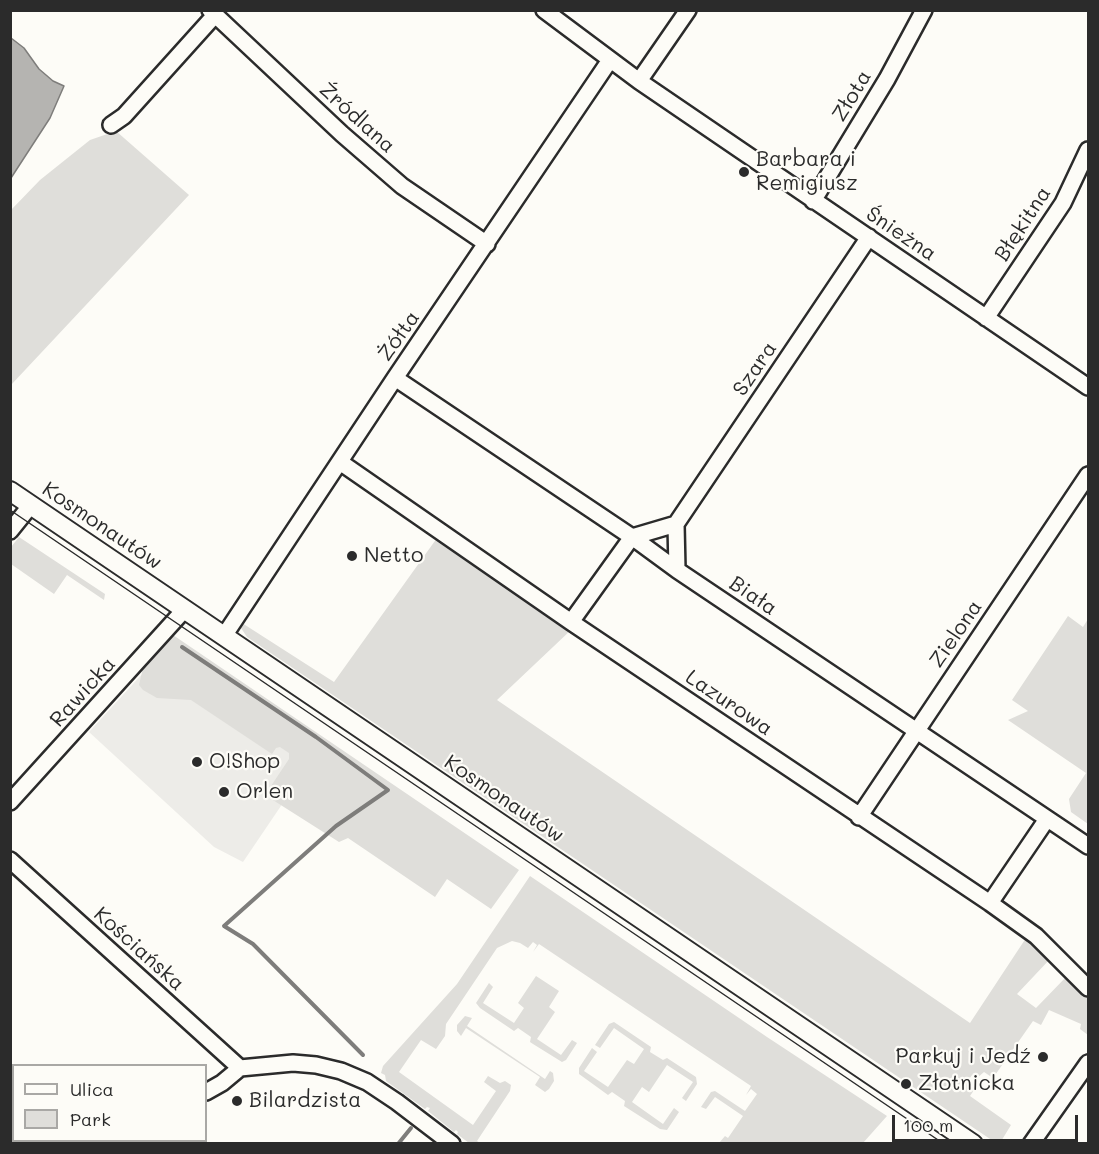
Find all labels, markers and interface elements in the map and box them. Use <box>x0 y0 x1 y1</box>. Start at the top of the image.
street label: Złota <box>827 66 877 126</box>
street label: Źródlana <box>314 77 400 159</box>
place label: Barbara i Remigiusz <box>756 147 858 197</box>
marker: Barbara i Remigiusz <box>737 165 751 179</box>
street label: Błękitna <box>990 182 1056 266</box>
street label: Śnieżna <box>861 201 941 267</box>
street label: Żółta <box>373 306 425 366</box>
street label: Szara <box>728 337 782 401</box>
street label: Kosmonautów <box>37 477 167 575</box>
place label: Netto <box>364 543 423 569</box>
marker: Netto <box>345 549 359 563</box>
street label: Biała <box>724 571 782 621</box>
street label: Zielona <box>924 595 988 673</box>
street label: Rawicka <box>45 652 121 732</box>
street label: Lazurowa <box>681 665 777 741</box>
place label: O!Shop <box>209 749 280 775</box>
street label: Kosmonautów <box>439 750 569 848</box>
marker: O!Shop <box>190 755 204 769</box>
place label: Orlen <box>236 779 293 805</box>
marker: Orlen <box>217 785 231 799</box>
street label: Kościańska <box>88 902 190 996</box>
place label: Parkuj i Jedź <box>895 1044 1031 1070</box>
marker: Parkuj i Jedź <box>1036 1050 1050 1064</box>
legend <box>12 1064 207 1142</box>
place label: Złotnicka <box>918 1071 1015 1097</box>
text: Ulica <box>70 1077 114 1101</box>
marker: Złotnicka <box>899 1077 913 1091</box>
place label: Bilardzista <box>249 1088 361 1114</box>
marker: Bilardzista <box>230 1094 244 1108</box>
scale bar <box>895 1103 1081 1141</box>
text: Park <box>70 1107 111 1131</box>
text: 100 m <box>903 1113 953 1137</box>

